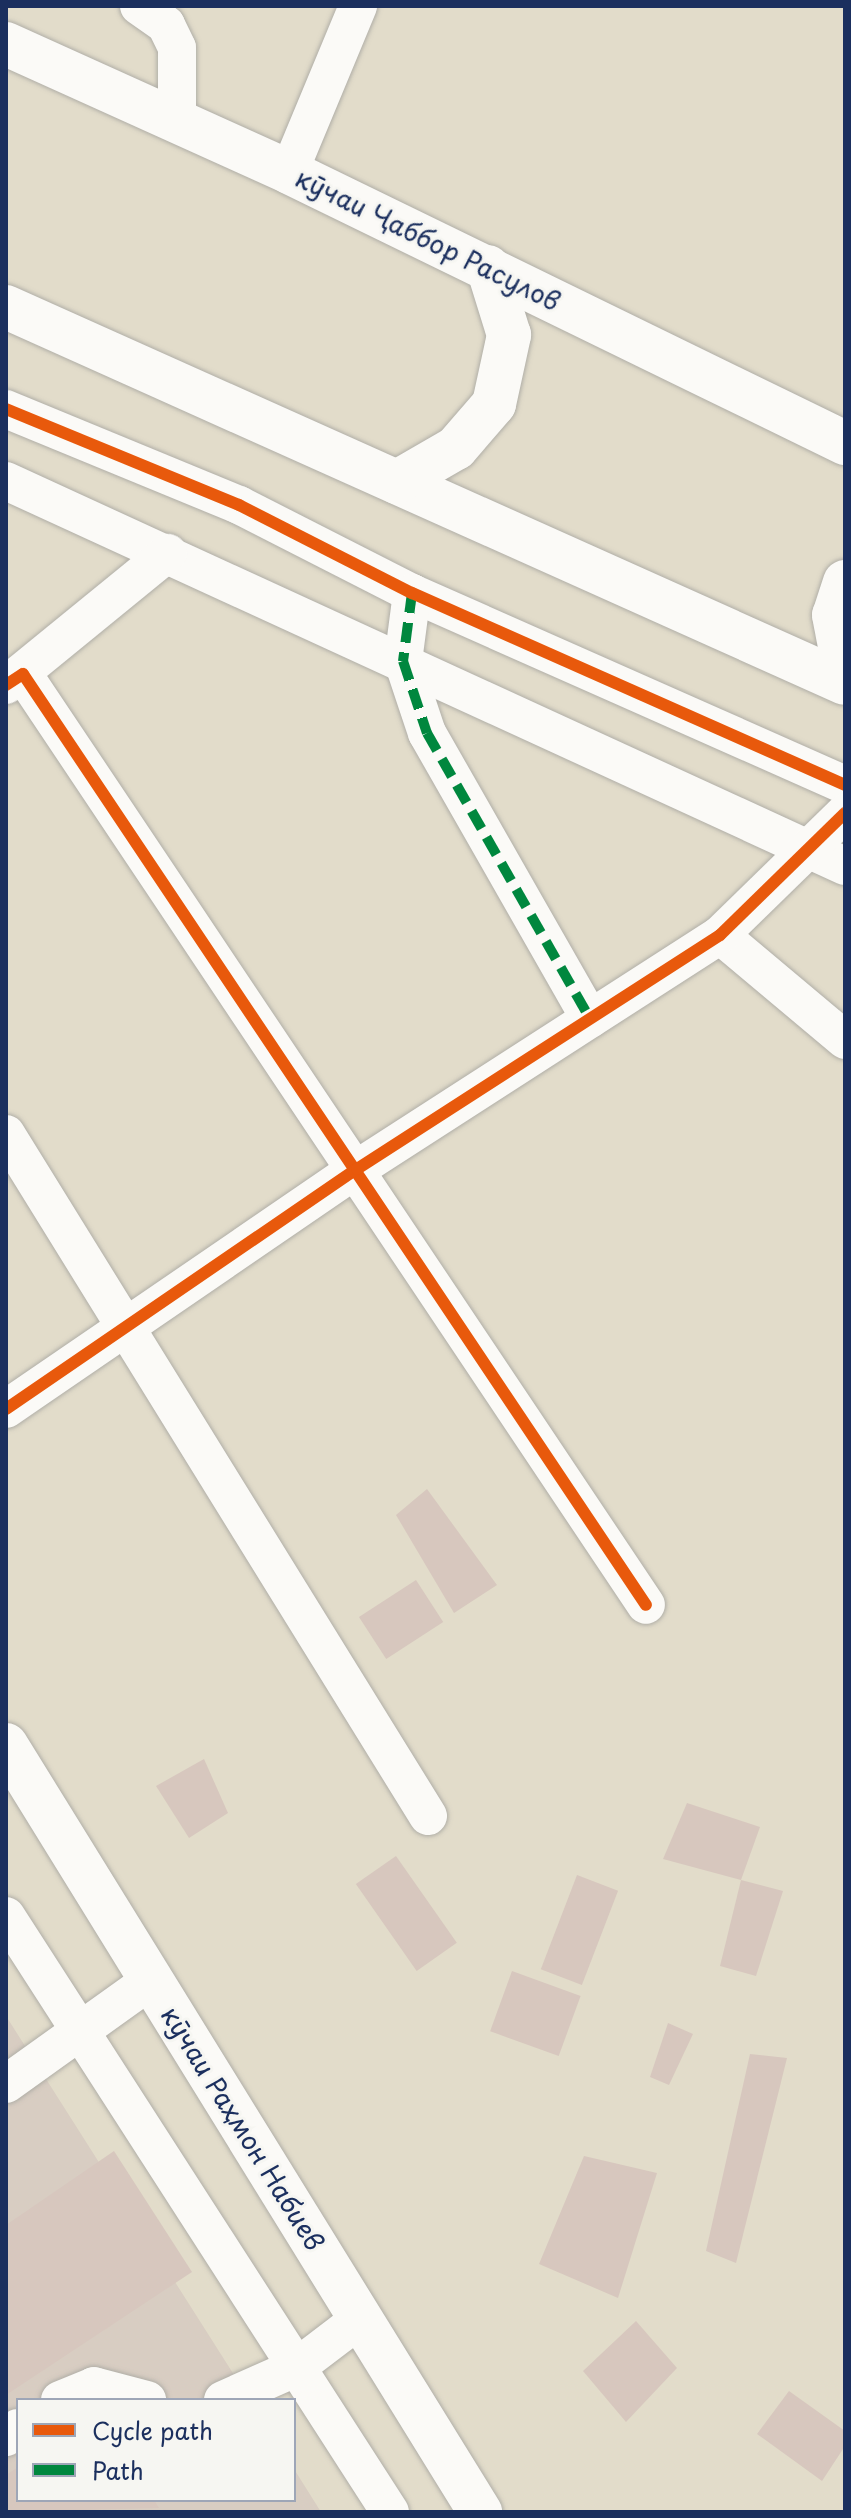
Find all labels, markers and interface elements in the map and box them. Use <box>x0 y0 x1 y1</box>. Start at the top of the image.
street label: кӯчаи Ҷаббор Расулов <box>290 161 566 317</box>
street label: кӯчаи Раҳмон Набиев <box>155 1999 331 2257</box>
legend <box>16 2398 296 2502</box>
text: Cycle path <box>92 2412 213 2448</box>
text: Path <box>92 2452 144 2488</box>

